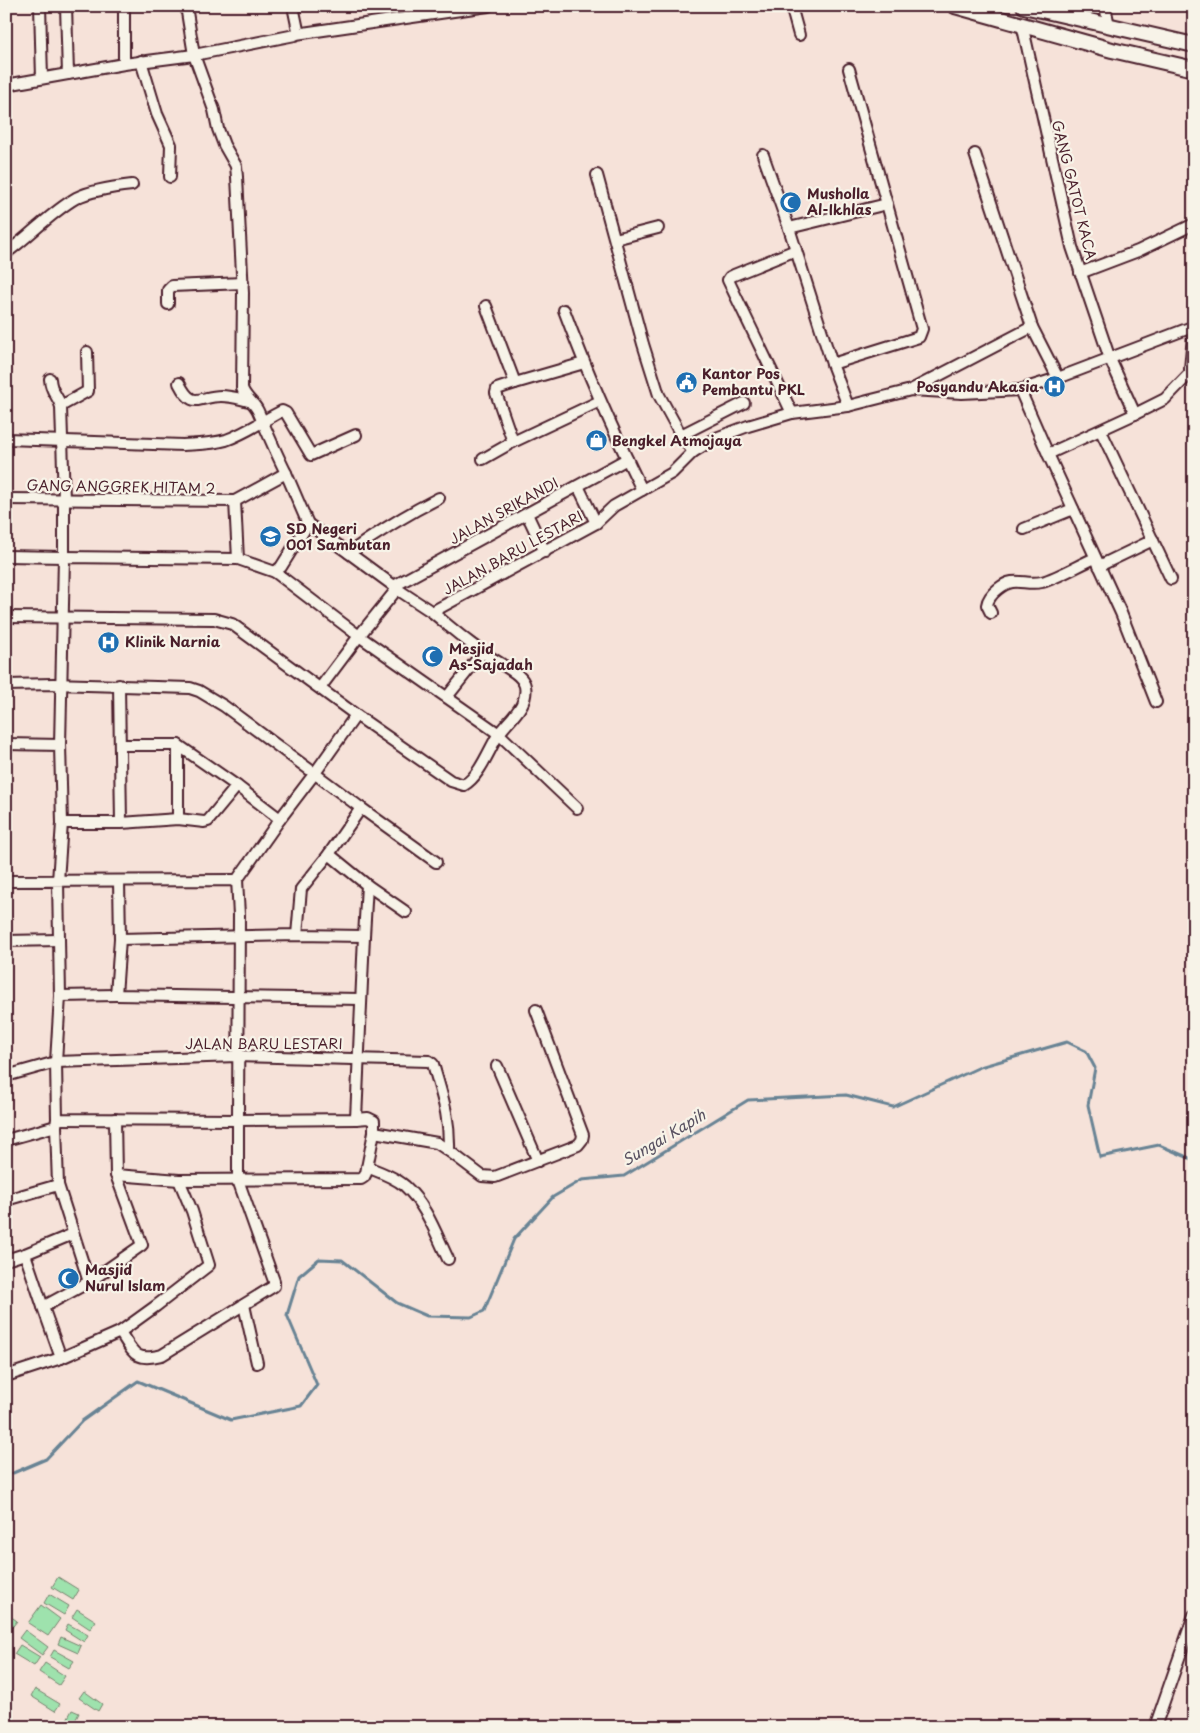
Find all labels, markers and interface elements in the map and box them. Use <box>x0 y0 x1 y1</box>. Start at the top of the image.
street label: GANG GATOT KACA <box>1047 118 1102 262</box>
place label: Musholla Al-Ikhlas <box>807 183 872 220</box>
mosque icon: Musholla Al-Ikhlas <box>779 190 803 214</box>
place label: Kantor Pos Pembantu PKL <box>702 363 805 400</box>
public building icon: Kantor Pos Pembantu PKL <box>674 370 698 394</box>
hospital icon: Posyandu Akasia <box>1043 375 1067 399</box>
place label: Posyandu Akasia <box>916 376 1039 397</box>
shop icon: Bengkel Atmojaya <box>584 429 608 453</box>
place label: Bengkel Atmojaya <box>612 430 742 451</box>
street label: JALAN SRIKANDI <box>445 472 562 549</box>
street label: GANG ANGGREK HITAM 2 <box>26 474 216 499</box>
street label: JALAN BARU LESTARI <box>439 505 587 600</box>
place label: SD Negeri 001 Sambutan <box>286 518 391 555</box>
school or university icon: SD Negeri 001 Sambutan <box>258 525 282 549</box>
hospital icon: Klinik Narnia <box>97 630 121 654</box>
place label: Klinik Narnia <box>125 631 221 652</box>
place label: Mesjid As-Sajadah <box>449 638 533 675</box>
mosque icon: Mesjid As-Sajadah <box>421 645 445 669</box>
street label: JALAN BARU LESTARI <box>185 1033 343 1054</box>
water label: Sungai Kapih <box>617 1102 710 1171</box>
place label: Masjid Nurul Islam <box>85 1259 165 1296</box>
mosque icon: Masjid Nurul Islam <box>57 1266 81 1290</box>

